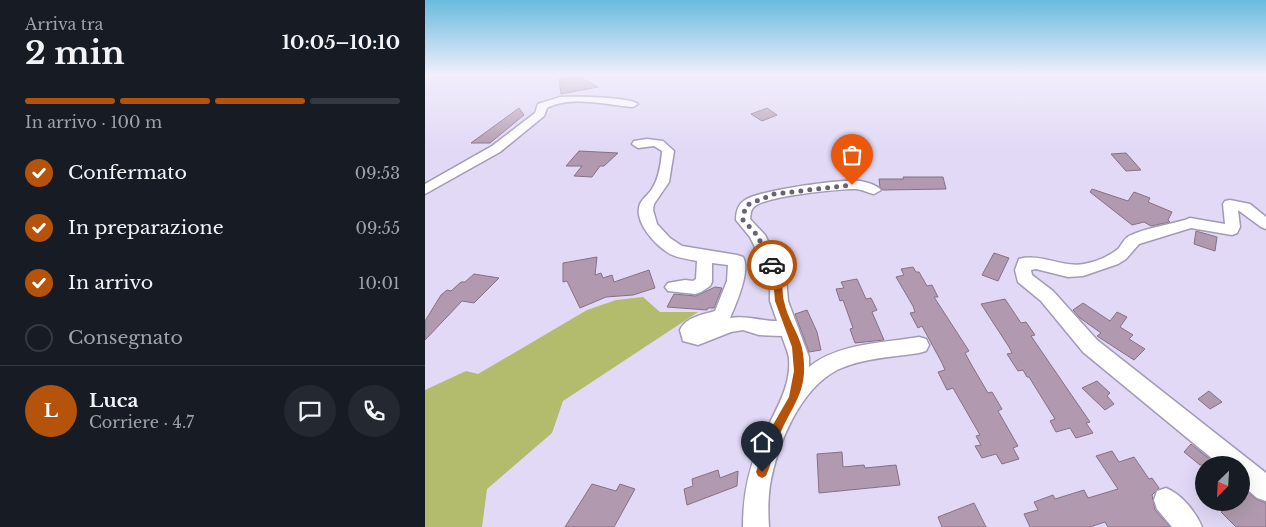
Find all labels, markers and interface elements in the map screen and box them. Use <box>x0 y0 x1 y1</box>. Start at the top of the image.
text: Arriva tra <box>25 14 103 34</box>
text: 10:05–10:10 <box>282 31 400 54</box>
text: 2 min <box>25 33 125 73</box>
text: In arrivo · 100 m <box>25 112 162 132</box>
pin <box>831 134 873 185</box>
icon: bag <box>838 141 866 169</box>
icon: check <box>25 159 53 187</box>
text: Confermato <box>68 161 187 184</box>
text: 09:53 <box>355 163 400 183</box>
icon: check <box>25 214 53 242</box>
text: In preparazione <box>68 216 224 239</box>
text: 09:55 <box>356 218 400 238</box>
courier <box>747 240 797 290</box>
icon: car <box>758 251 786 279</box>
icon: check <box>25 269 53 297</box>
text: In arrivo <box>68 271 153 294</box>
text: 10:01 <box>358 273 400 293</box>
text: Consegnato <box>68 326 183 349</box>
button: chat <box>284 385 336 437</box>
button: phone <box>348 385 400 437</box>
text: Luca <box>89 389 138 412</box>
text: L <box>44 399 58 422</box>
text: Corriere · 4.7 <box>89 412 194 432</box>
pin <box>741 421 783 472</box>
icon: home <box>748 428 776 456</box>
north arrow <box>1195 456 1250 511</box>
map controls <box>1195 456 1250 511</box>

